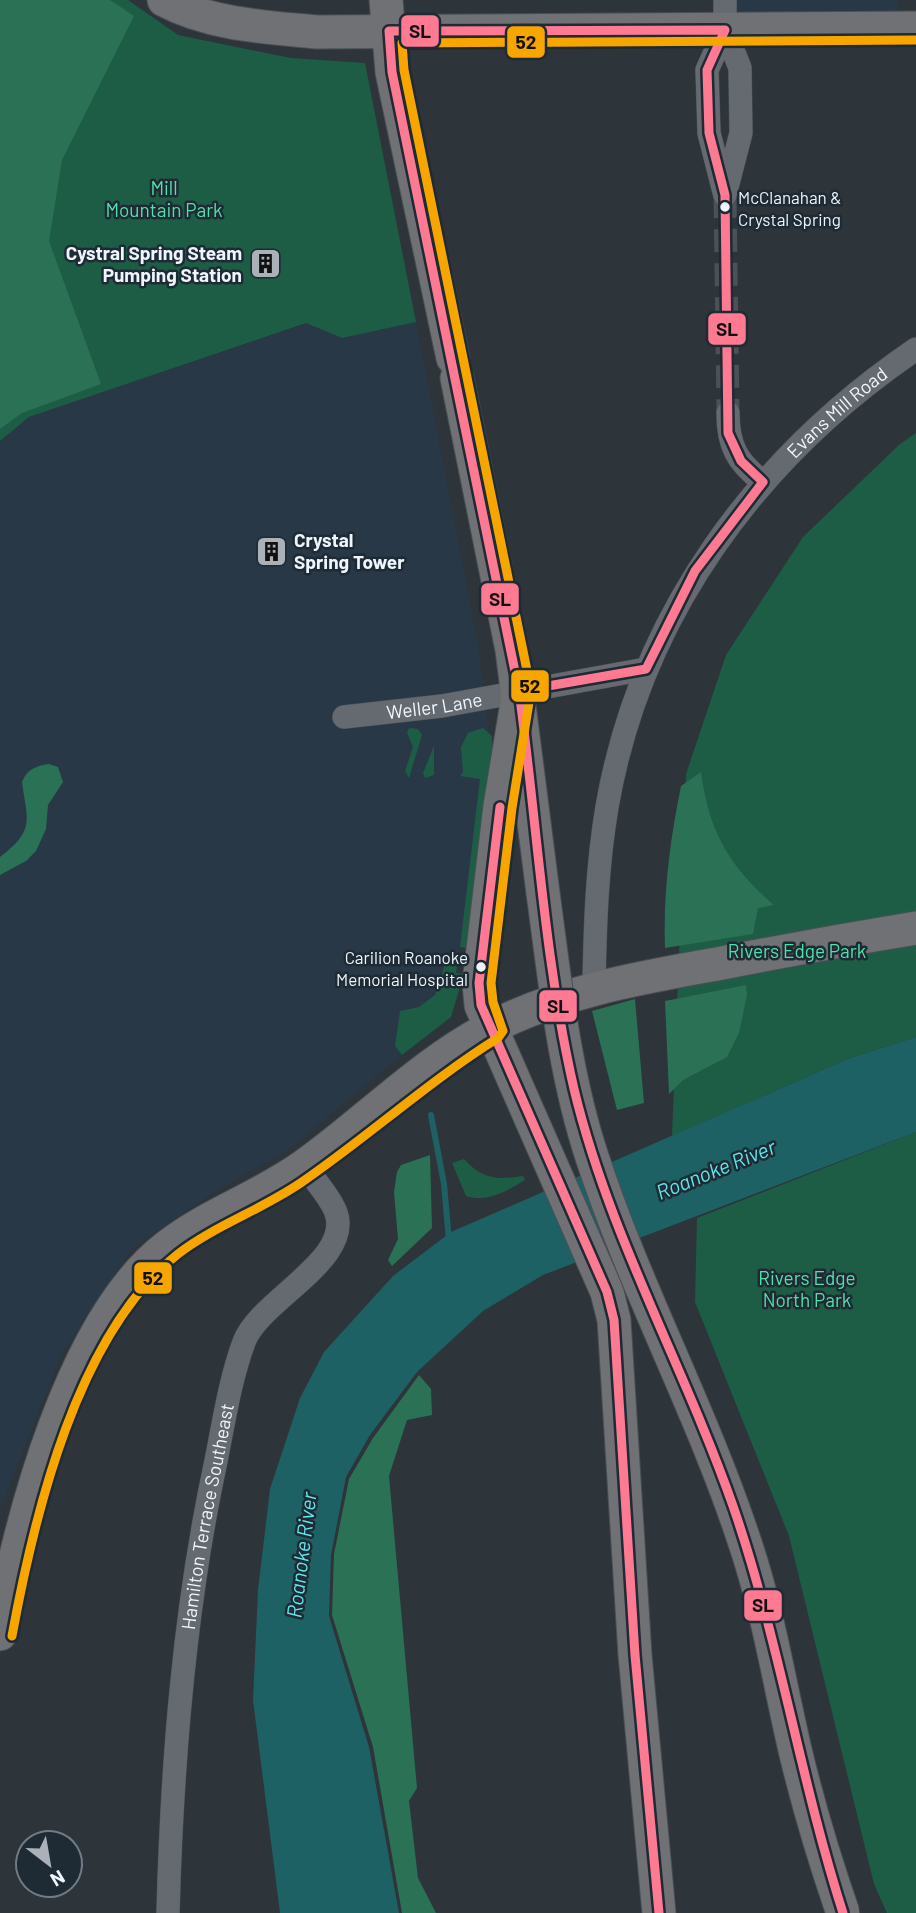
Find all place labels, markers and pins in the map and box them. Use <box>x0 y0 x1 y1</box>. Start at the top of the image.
place label: McClanahan & Crystal Spring <box>738 187 841 229</box>
marker: McClanahan & Crystal Spring <box>718 200 732 214</box>
place label: Cystral Spring Steam Pumping Station <box>66 241 242 286</box>
building icon: Cystral Spring Steam Pumping Station <box>248 247 282 281</box>
place label: Crystal Spring Tower <box>294 528 405 573</box>
building icon: Crystal Spring Tower <box>254 534 288 568</box>
place label: Carilion Roanoke Memorial Hospital <box>336 947 468 989</box>
marker: Carilion Roanoke Memorial Hospital <box>474 960 488 974</box>

